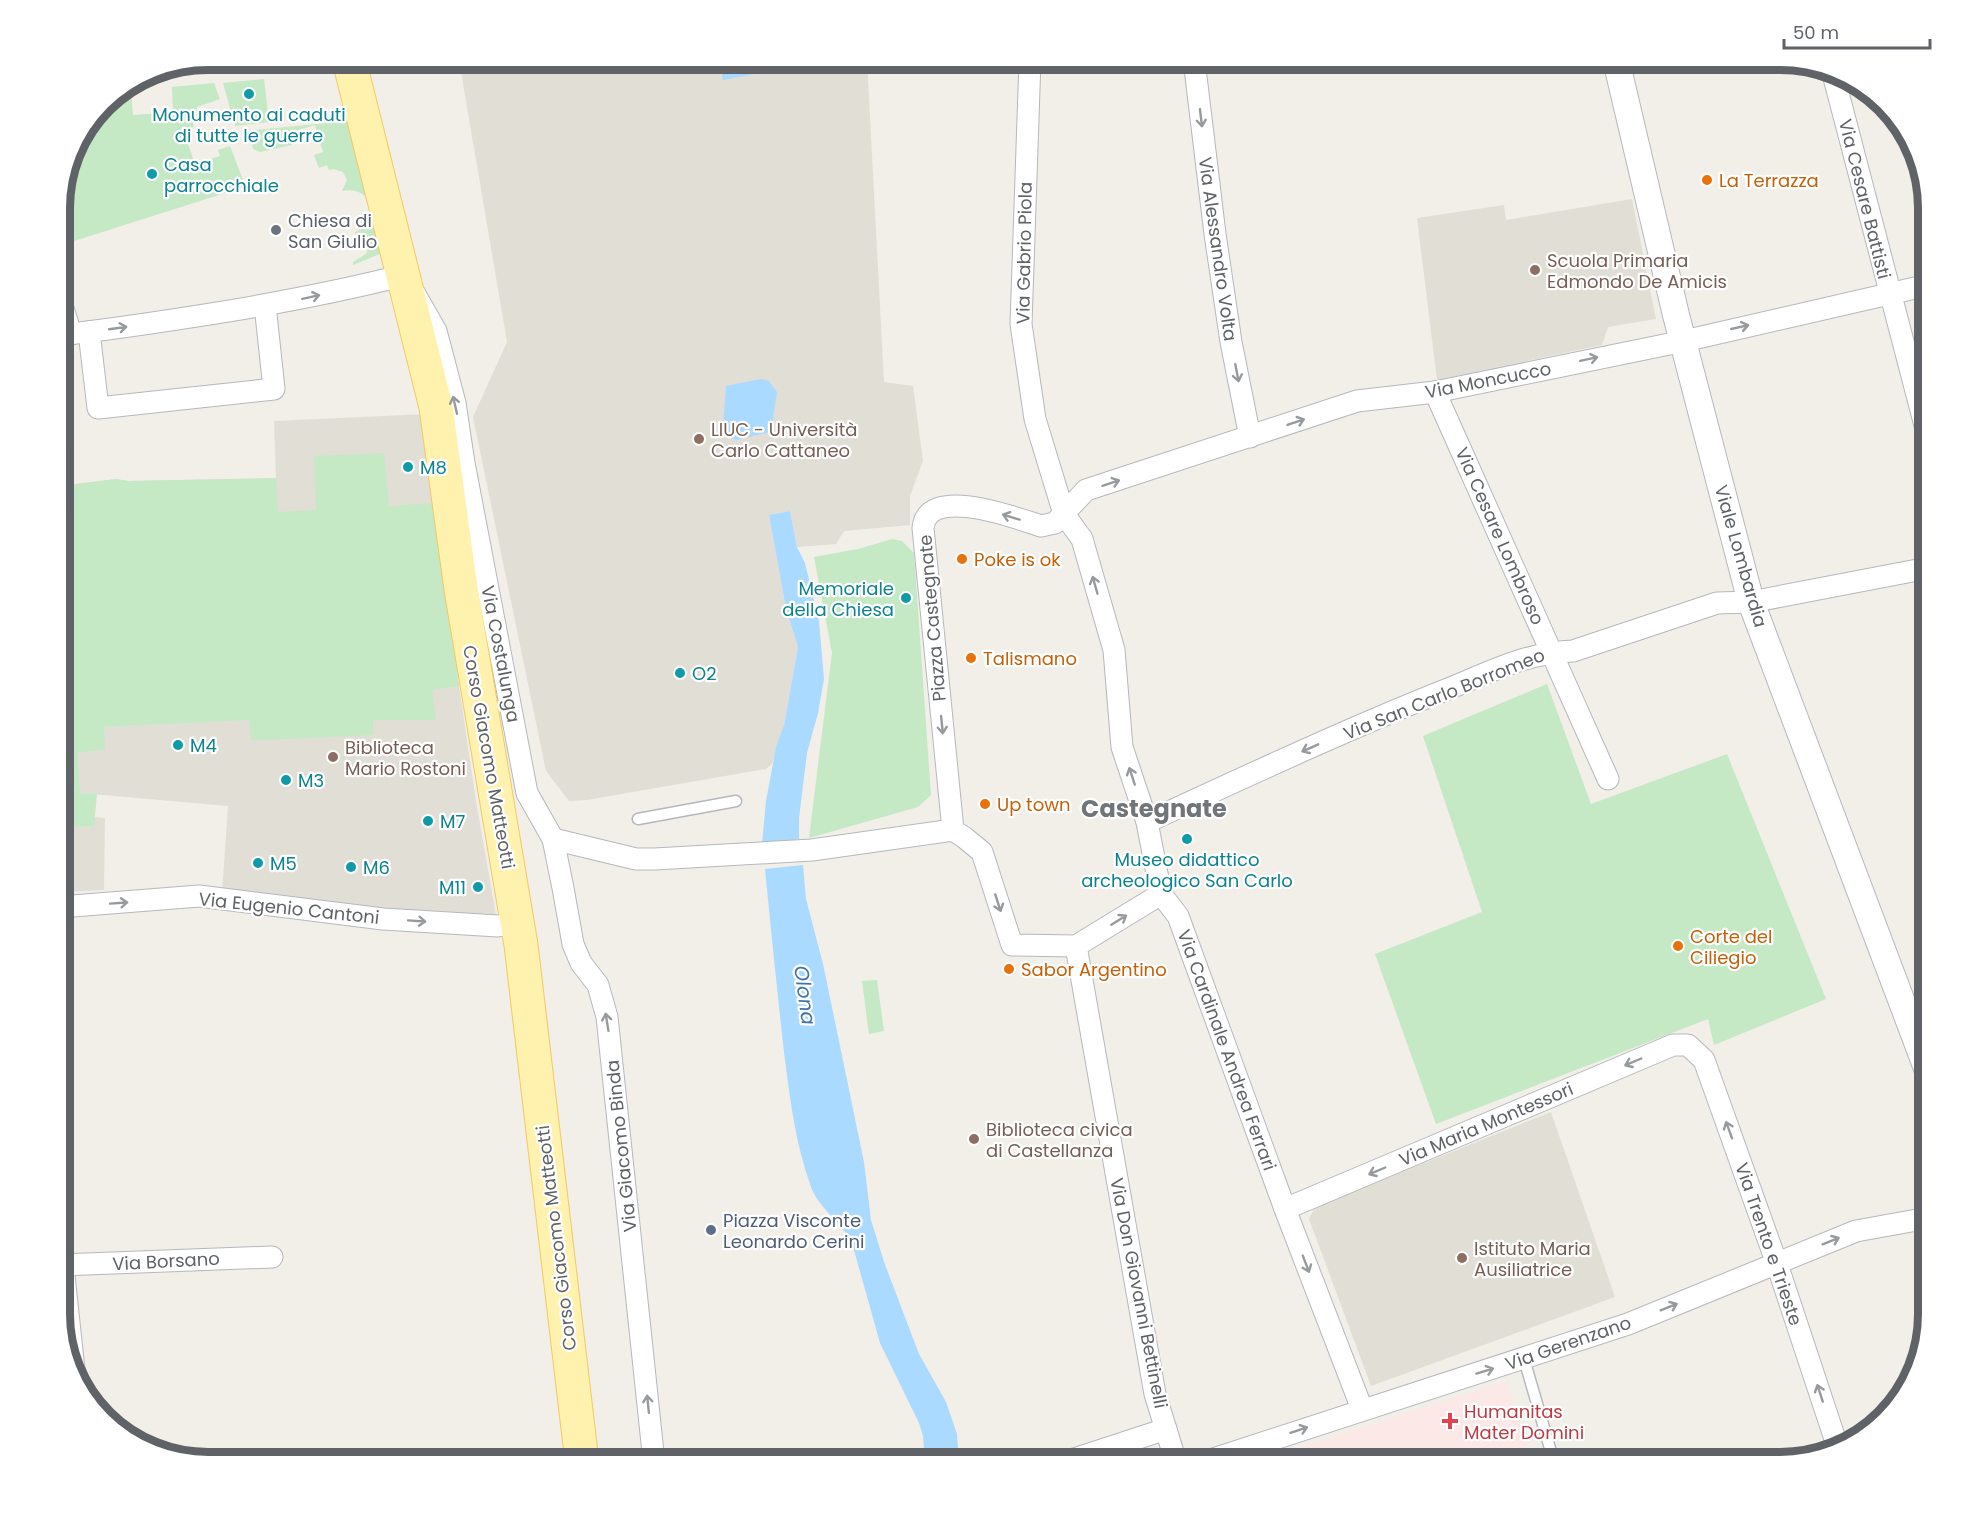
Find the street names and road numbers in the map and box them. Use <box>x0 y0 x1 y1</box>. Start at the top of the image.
street label: Via Cesare Battisti <box>1833 116 1897 282</box>
street label: Via Alessandro Volta <box>1193 155 1243 343</box>
street label: Via Gabrio Piola <box>1010 182 1038 324</box>
street label: Via Moncucco <box>1423 356 1553 404</box>
street label: Via Cesare Lombroso <box>1450 443 1550 629</box>
street label: Viale Lombardia <box>1709 482 1773 630</box>
street label: Piazza Castegnate <box>912 534 952 702</box>
street label: Via Costalunga <box>475 583 527 725</box>
street label: Via San Carlo Borromeo <box>1340 642 1548 746</box>
street label: Corso Giacomo Matteotti <box>457 643 521 871</box>
street label: Via Eugenio Cantoni <box>197 886 381 930</box>
street label: Via Cardinale Andrea Ferrari <box>1172 926 1282 1174</box>
street label: Via Giacomo Binda <box>600 1059 642 1233</box>
street label: Via Maria Montessori <box>1395 1076 1577 1172</box>
street label: Corso Giacomo Matteotti <box>530 1124 582 1352</box>
street label: Via Trento e Trieste <box>1729 1159 1809 1329</box>
street label: Via Don Giovanni Bettinelli <box>1104 1176 1174 1410</box>
street label: Via Borsano <box>112 1246 220 1276</box>
street label: Via Gerenzano <box>1502 1310 1634 1376</box>

